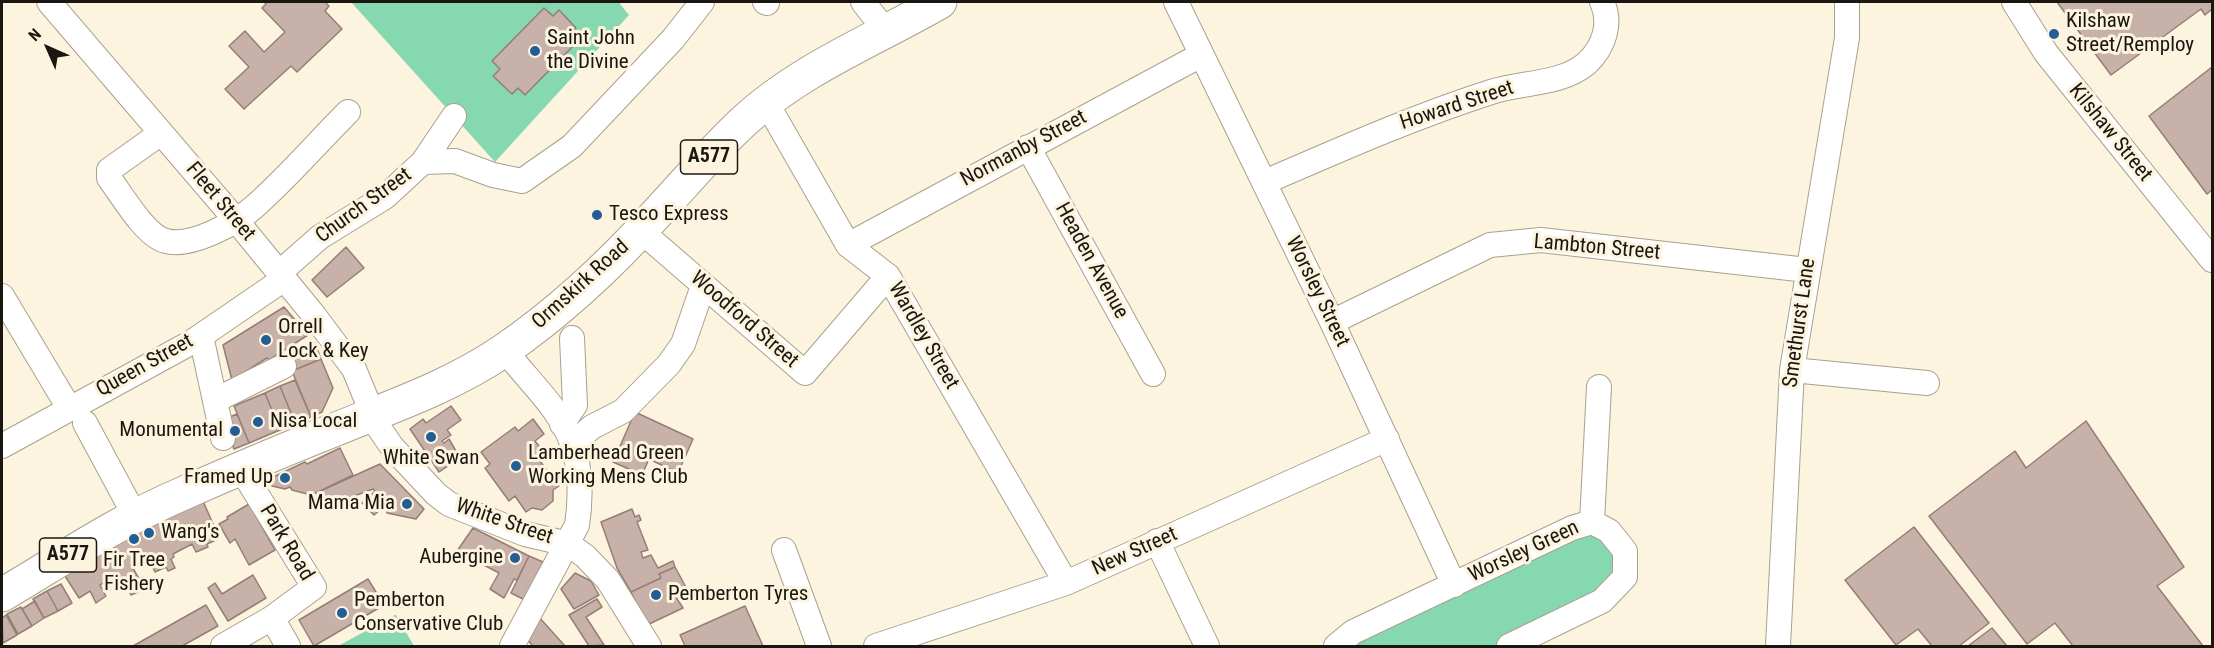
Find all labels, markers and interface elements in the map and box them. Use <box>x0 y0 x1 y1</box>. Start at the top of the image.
place label: Kilshaw Street/Remploy <box>2066 9 2194 59</box>
north arrow <box>18 18 78 78</box>
text: N <box>25 25 45 45</box>
place label: Saint John the Divine <box>547 26 635 76</box>
marker: Kilshaw Street/Remploy <box>2047 27 2061 41</box>
marker: Saint John the Divine <box>528 44 542 58</box>
street label: Howard Street <box>1397 76 1517 136</box>
street label: Kilshaw Street <box>2063 79 2157 187</box>
street label: Normanby Street <box>957 105 1091 193</box>
road number: A577 <box>680 140 738 174</box>
street label: Fleet Street <box>180 158 260 246</box>
street label: Church Street <box>311 163 417 249</box>
street label: Headen Avenue <box>1049 199 1133 323</box>
place label: Tesco Express <box>609 202 729 228</box>
marker: Tesco Express <box>590 208 604 222</box>
street label: Lambton Street <box>1533 230 1661 266</box>
street label: Worsley Street <box>1279 233 1355 351</box>
street label: Ormskirk Road <box>527 235 635 335</box>
street label: Smethurst Lane <box>1778 257 1822 389</box>
street label: Woodford Street <box>685 266 803 374</box>
street label: Wardley Street <box>882 278 964 394</box>
place label: Orrell Lock & Key <box>278 315 368 365</box>
street label: Queen Street <box>92 329 198 403</box>
marker: Orrell Lock & Key <box>259 333 273 347</box>
place label: Nisa Local <box>270 409 357 435</box>
marker: Nisa Local <box>251 415 265 429</box>
place label: Monumental <box>119 418 223 444</box>
marker: Monumental <box>228 424 242 438</box>
marker: White Swan <box>424 430 438 444</box>
place label: Lamberhead Green Working Mens Club <box>528 441 688 491</box>
place label: White Swan <box>383 446 479 472</box>
marker: Lamberhead Green Working Mens Club <box>509 459 523 473</box>
place label: Framed Up <box>184 465 273 491</box>
marker: Framed Up <box>278 471 292 485</box>
place label: Mama Mia <box>308 491 395 517</box>
street label: White Street <box>452 494 556 550</box>
marker: Mama Mia <box>400 497 414 511</box>
street label: Park Road <box>253 500 319 586</box>
street label: Worsley Green <box>1465 515 1583 589</box>
place label: Wang's <box>161 520 220 546</box>
street label: New Street <box>1089 522 1181 582</box>
marker: Wang's <box>142 526 156 540</box>
marker: Fir Tree Fishery <box>127 532 141 546</box>
road number: A577 <box>40 538 97 572</box>
place label: Aubergine <box>419 545 503 571</box>
place label: Fir Tree Fishery <box>103 548 165 598</box>
marker: Aubergine <box>508 551 522 565</box>
place label: Pemberton Tyres <box>668 582 808 608</box>
place label: Pemberton Conservative Club <box>354 588 503 638</box>
marker: Pemberton Tyres <box>649 588 663 602</box>
marker: Pemberton Conservative Club <box>335 606 349 620</box>

